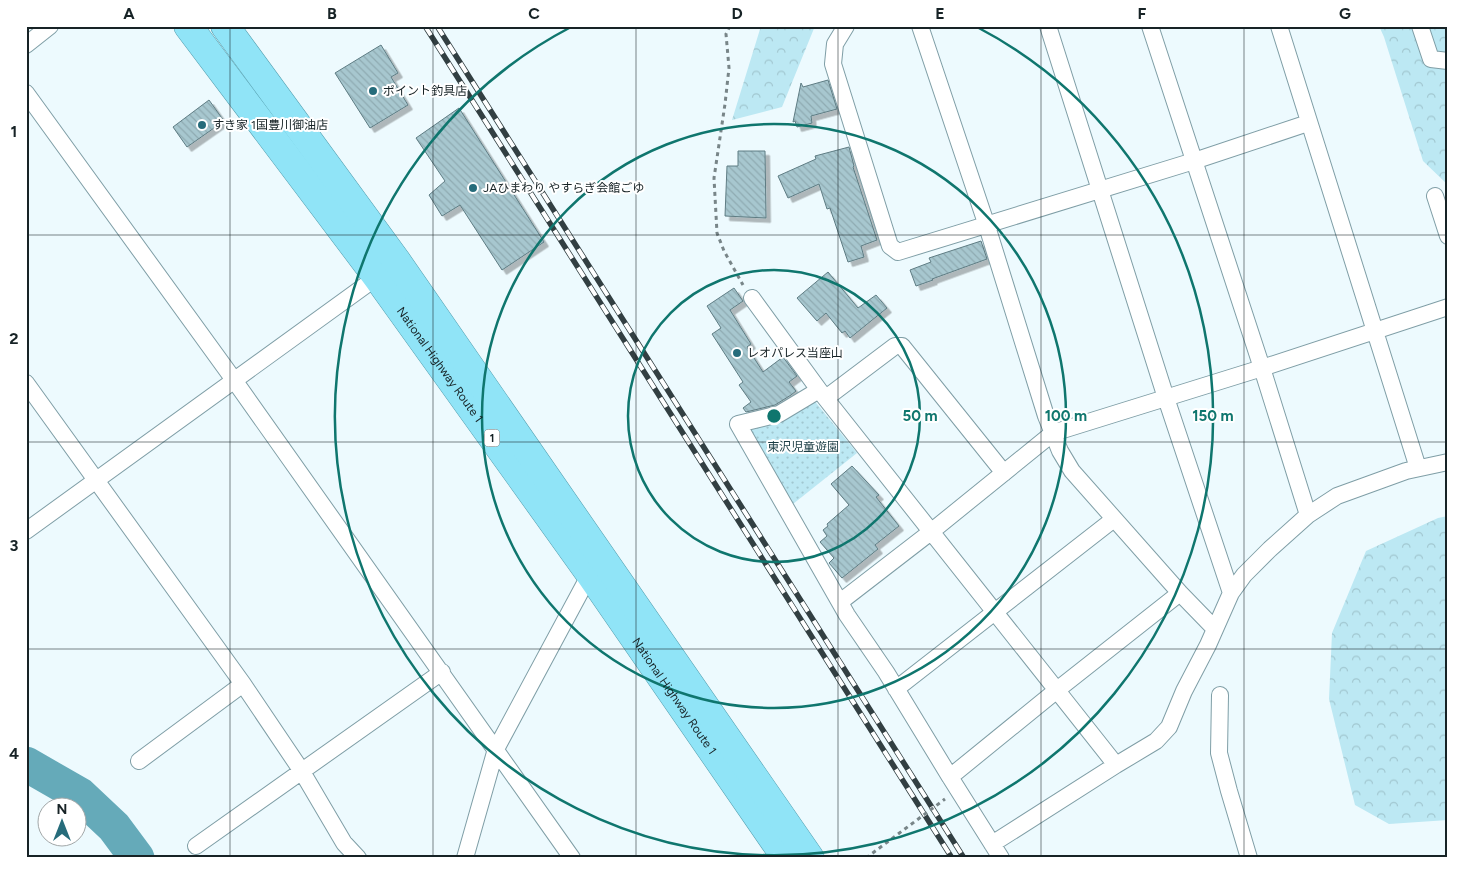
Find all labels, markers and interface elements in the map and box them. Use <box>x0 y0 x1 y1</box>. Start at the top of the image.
text: A <box>123 4 135 23</box>
text: B <box>327 4 337 23</box>
text: C <box>528 4 540 23</box>
text: D <box>731 4 743 23</box>
text: E <box>935 4 945 23</box>
text: F <box>1138 4 1147 23</box>
text: G <box>1339 4 1351 23</box>
place label: ポイント釣具店 <box>383 84 467 98</box>
marker: ポイント釣具店 <box>367 85 379 97</box>
place label: すき家 1国豊川御油店 <box>212 118 328 132</box>
marker: すき家 1国豊川御油店 <box>196 119 208 131</box>
text: 1 <box>11 122 17 141</box>
place label: JAひまわり やすらぎ会館ごゆ <box>483 181 644 195</box>
marker: JAひまわり やすらぎ会館ごゆ <box>467 182 479 194</box>
street label: National Highway Route 1 <box>394 304 486 425</box>
text: 2 <box>9 329 19 348</box>
place label: レオパレス当座山 <box>747 346 843 360</box>
marker: レオパレス当座山 <box>731 347 743 359</box>
centre of rings <box>765 407 783 425</box>
text: 50 m <box>902 407 938 425</box>
text: 100 m <box>1045 407 1087 425</box>
text: 150 m <box>1192 407 1234 425</box>
road number: 1 <box>484 429 500 446</box>
park label: 東沢児童遊園 <box>767 440 839 454</box>
text: 3 <box>10 536 19 555</box>
street label: National Highway Route 1 <box>629 635 719 757</box>
text: 4 <box>9 744 19 763</box>
north arrow <box>38 796 88 846</box>
text: N <box>57 801 67 818</box>

